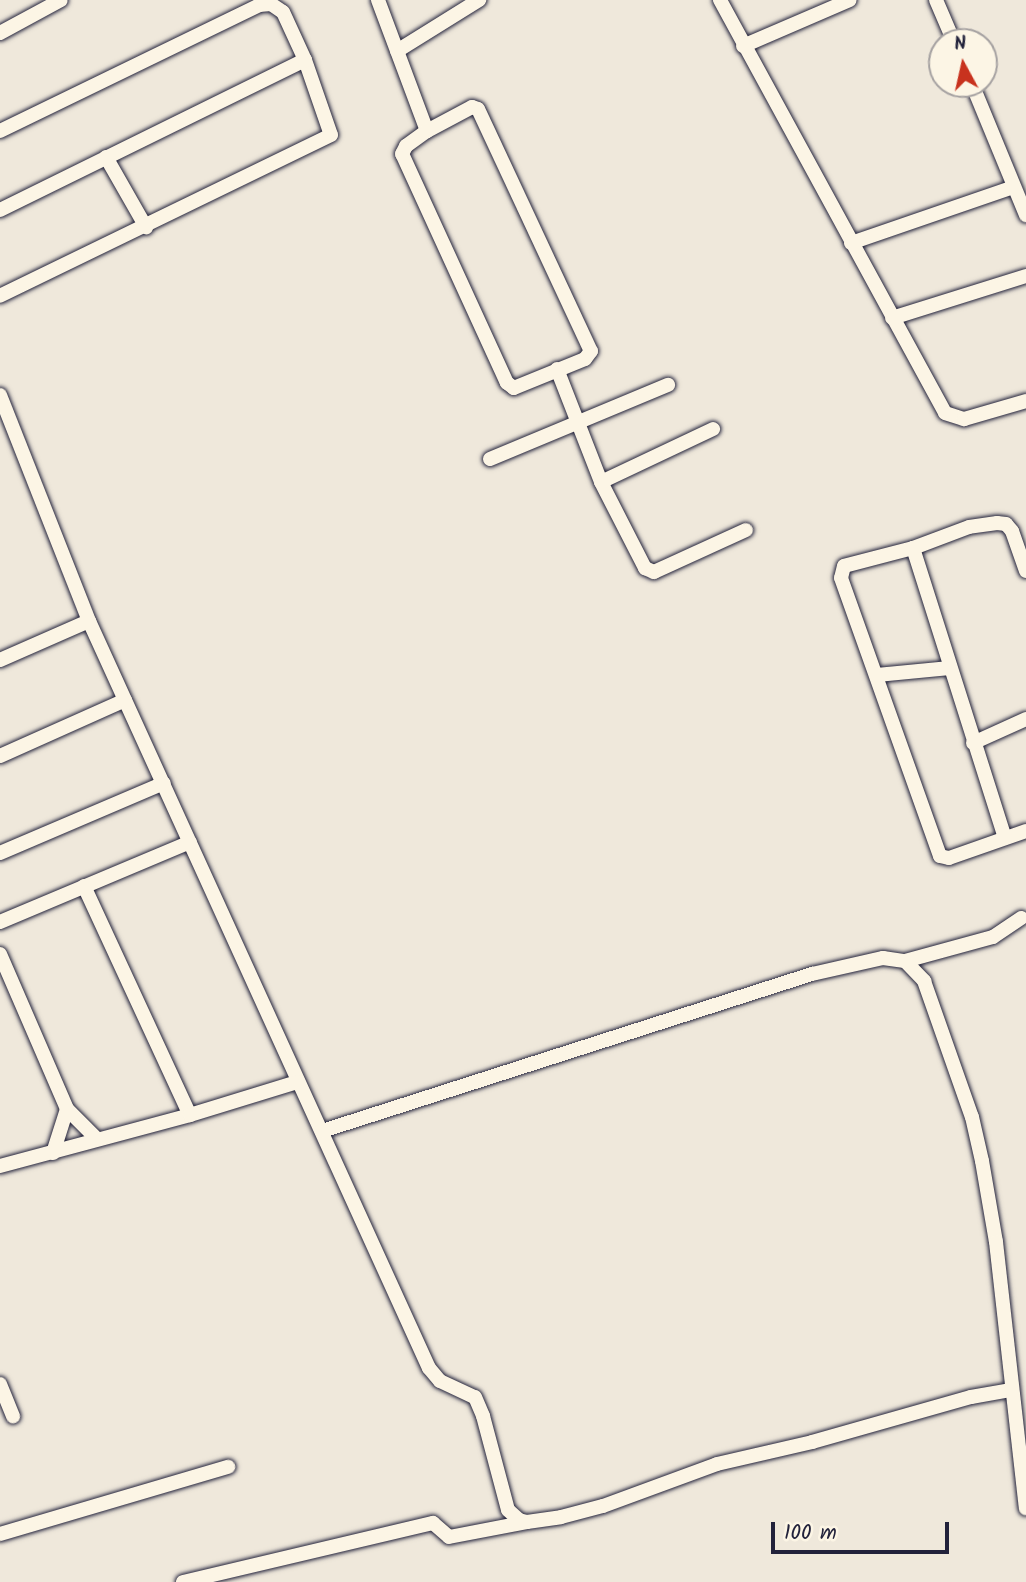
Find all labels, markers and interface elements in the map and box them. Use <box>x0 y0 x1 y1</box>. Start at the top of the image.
north arrow <box>928 28 998 98</box>
text: N <box>952 28 968 60</box>
scale bar <box>774 1508 953 1552</box>
text: 100 m <box>784 1517 837 1550</box>

